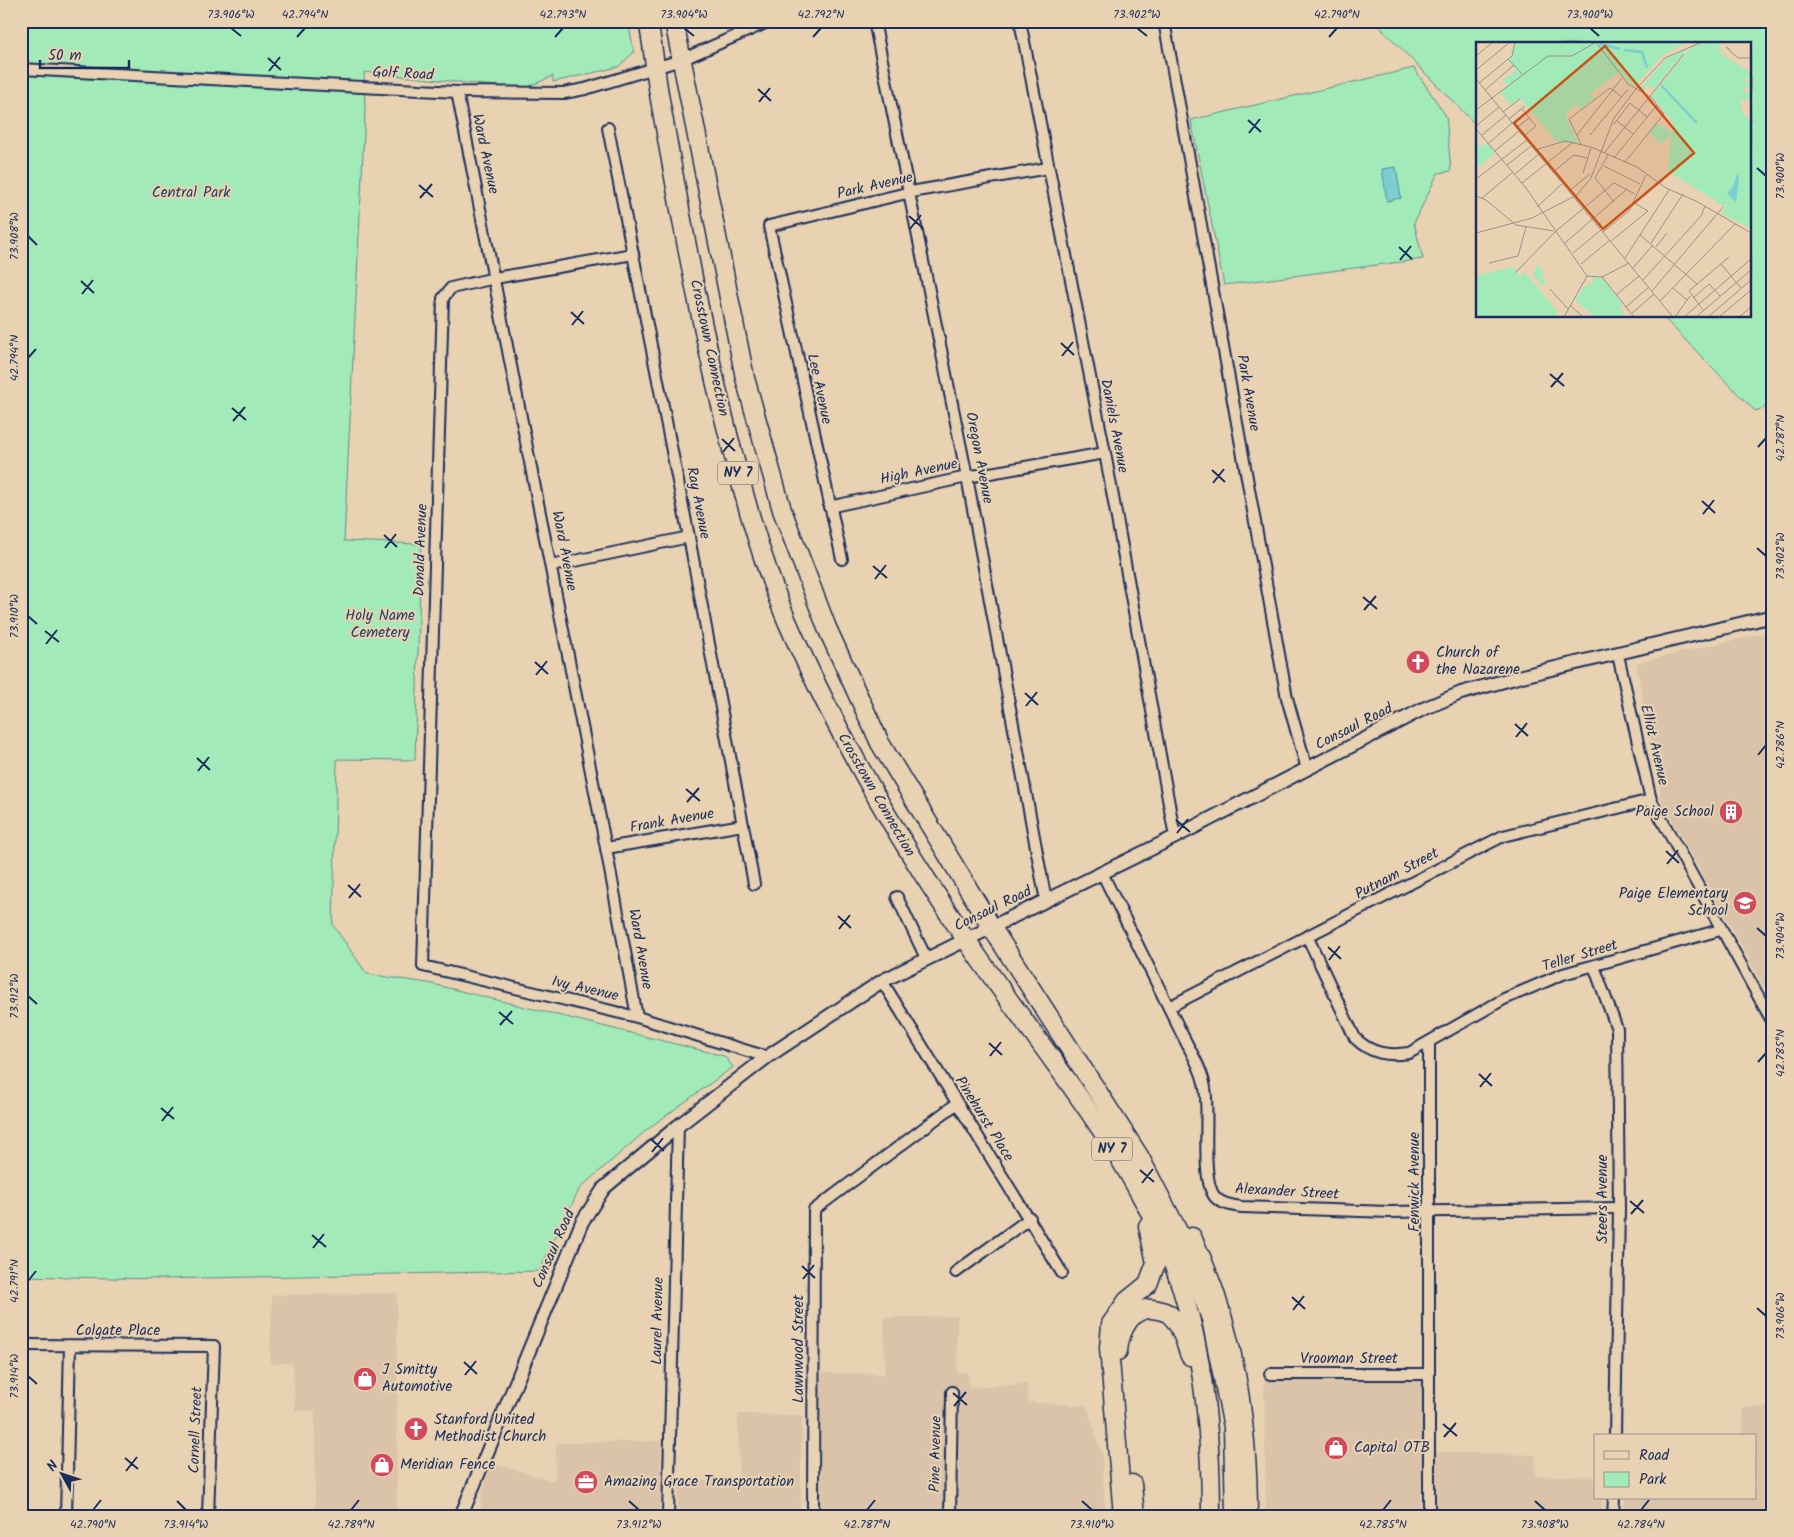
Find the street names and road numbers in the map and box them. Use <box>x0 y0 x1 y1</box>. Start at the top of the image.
street label: Golf Road <box>372 60 435 88</box>
street label: Ward Avenue <box>465 112 505 197</box>
street label: Park Avenue <box>835 166 916 206</box>
street label: Crosstown Connection <box>683 277 735 419</box>
street label: Lee Avenue <box>800 351 838 427</box>
street label: Park Avenue <box>1229 353 1267 433</box>
street label: Daniels Avenue <box>1093 377 1135 475</box>
street label: Oregon Avenue <box>958 410 1000 506</box>
street label: High Avenue <box>878 452 960 492</box>
road number: NY 7 <box>718 462 758 484</box>
street label: Ray Avenue <box>679 465 717 541</box>
street label: Donald Avenue <box>407 503 435 597</box>
street label: Ward Avenue <box>544 509 584 593</box>
street label: Consaul Road <box>1311 697 1397 757</box>
street label: Elliot Avenue <box>1633 702 1675 788</box>
street label: Crosstown Connection <box>831 729 921 861</box>
street label: Frank Avenue <box>628 802 716 840</box>
street label: Putnam Street <box>1351 842 1444 906</box>
street label: Consaul Road <box>950 880 1037 938</box>
street label: Ward Avenue <box>621 907 659 991</box>
street label: Teller Street <box>1539 933 1621 979</box>
street label: Ivy Avenue <box>549 970 621 1008</box>
street label: Pinehurst Place <box>948 1071 1020 1167</box>
street label: Fenwick Avenue <box>1403 1132 1427 1232</box>
road number: NY 7 <box>1092 1138 1132 1160</box>
street label: Steers Avenue <box>1591 1154 1615 1243</box>
street label: Alexander Street <box>1234 1177 1340 1207</box>
street label: Consaul Road <box>526 1205 582 1292</box>
street label: Laurel Avenue <box>645 1277 671 1365</box>
street label: Lawnwood Street <box>787 1295 811 1403</box>
street label: Colgate Place <box>76 1319 160 1343</box>
street label: Vrooman Street <box>1300 1347 1398 1371</box>
street label: Cornell Street <box>182 1386 210 1474</box>
street label: Pine Avenue <box>923 1415 949 1493</box>

